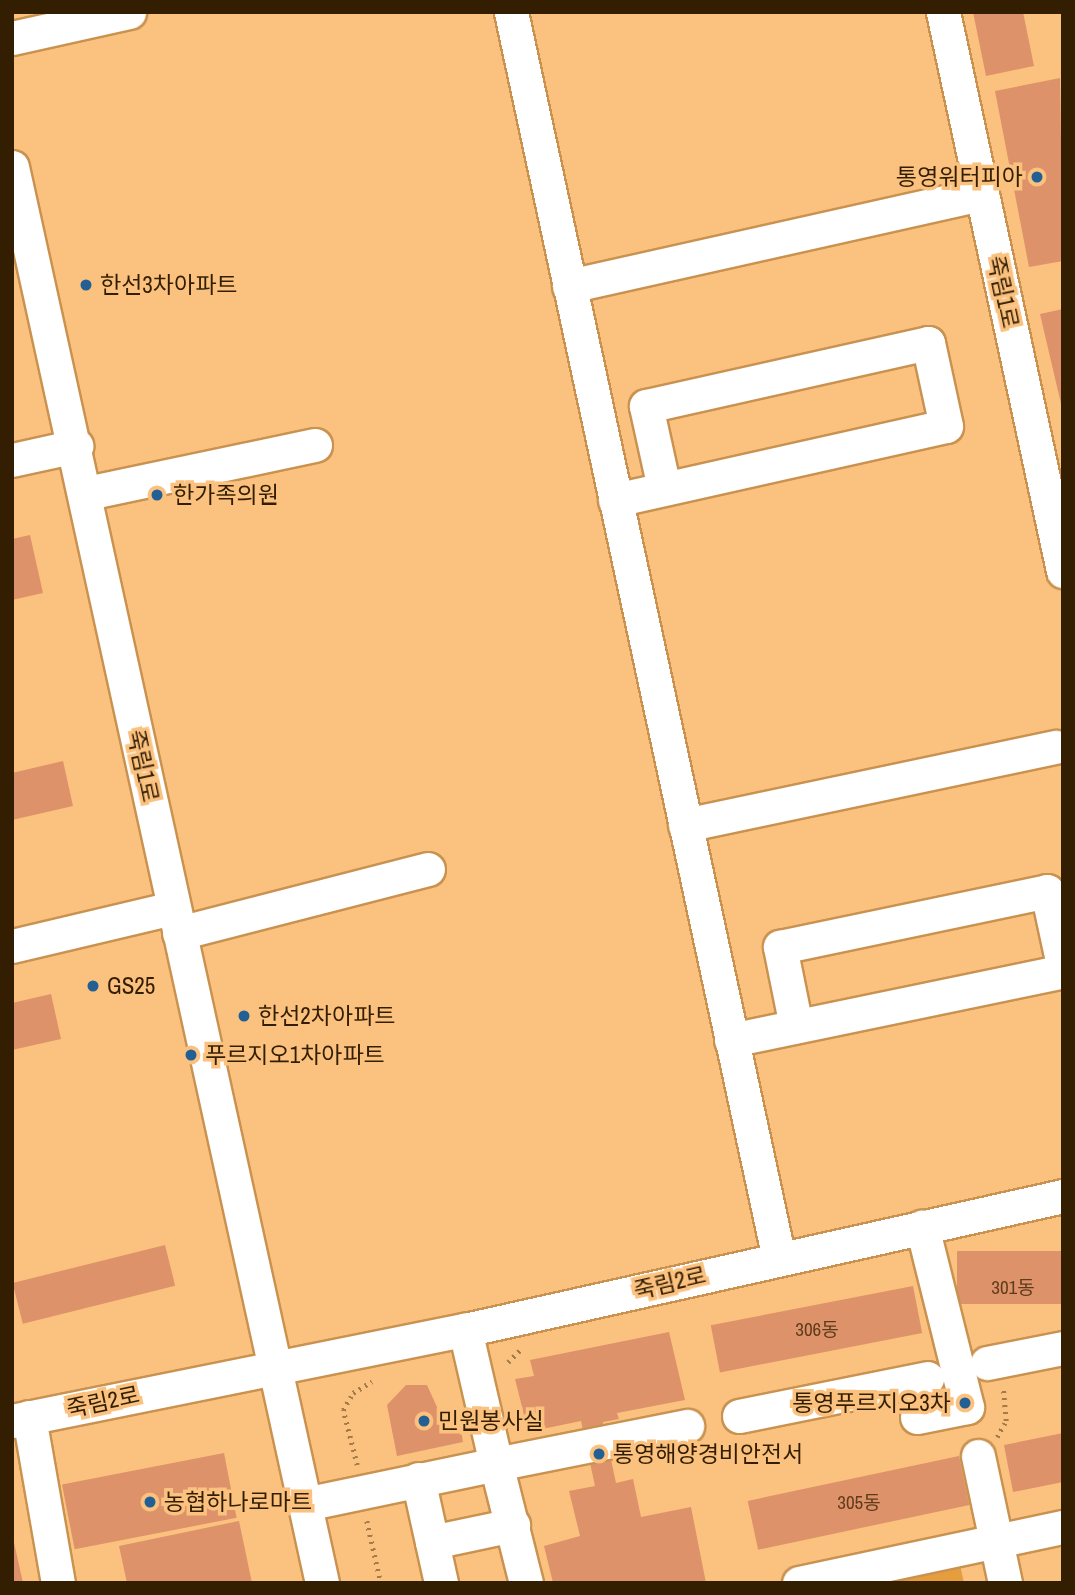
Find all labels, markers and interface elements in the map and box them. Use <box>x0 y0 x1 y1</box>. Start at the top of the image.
place label: 통영워터피아 <box>896 163 1023 191</box>
marker: 통영워터피아 <box>1029 169 1045 185</box>
street label: 죽림1로 <box>982 253 1024 331</box>
place label: 한선3차아파트 <box>100 271 237 299</box>
marker: 한선3차아파트 <box>78 277 94 293</box>
place label: 한가족의원 <box>173 481 279 509</box>
marker: 한가족의원 <box>147 485 167 505</box>
street label: 죽림1로 <box>122 727 164 805</box>
place label: GS25 <box>107 972 155 1000</box>
marker: GS25 <box>85 978 101 994</box>
place label: 한선2차아파트 <box>258 1002 395 1030</box>
marker: 한선2차아파트 <box>236 1008 252 1024</box>
place label: 푸르지오1차아파트 <box>205 1041 385 1069</box>
marker: 푸르지오1차아파트 <box>183 1047 199 1063</box>
street label: 죽림2로 <box>631 1261 709 1305</box>
house number: 301동 <box>991 1277 1035 1299</box>
house number: 306동 <box>795 1319 839 1341</box>
street label: 죽림2로 <box>64 1381 142 1423</box>
place label: 통영푸르지오3차 <box>792 1389 951 1417</box>
marker: 통영푸르지오3차 <box>957 1395 973 1411</box>
place label: 민원봉사실 <box>438 1407 544 1435</box>
marker: 민원봉사실 <box>416 1413 432 1429</box>
place label: 통영해양경비안전서 <box>613 1440 803 1468</box>
marker: 통영해양경비안전서 <box>591 1446 607 1462</box>
place label: 농협하나로마트 <box>164 1488 312 1516</box>
house number: 305동 <box>837 1492 881 1514</box>
marker: 농협하나로마트 <box>142 1494 158 1510</box>

